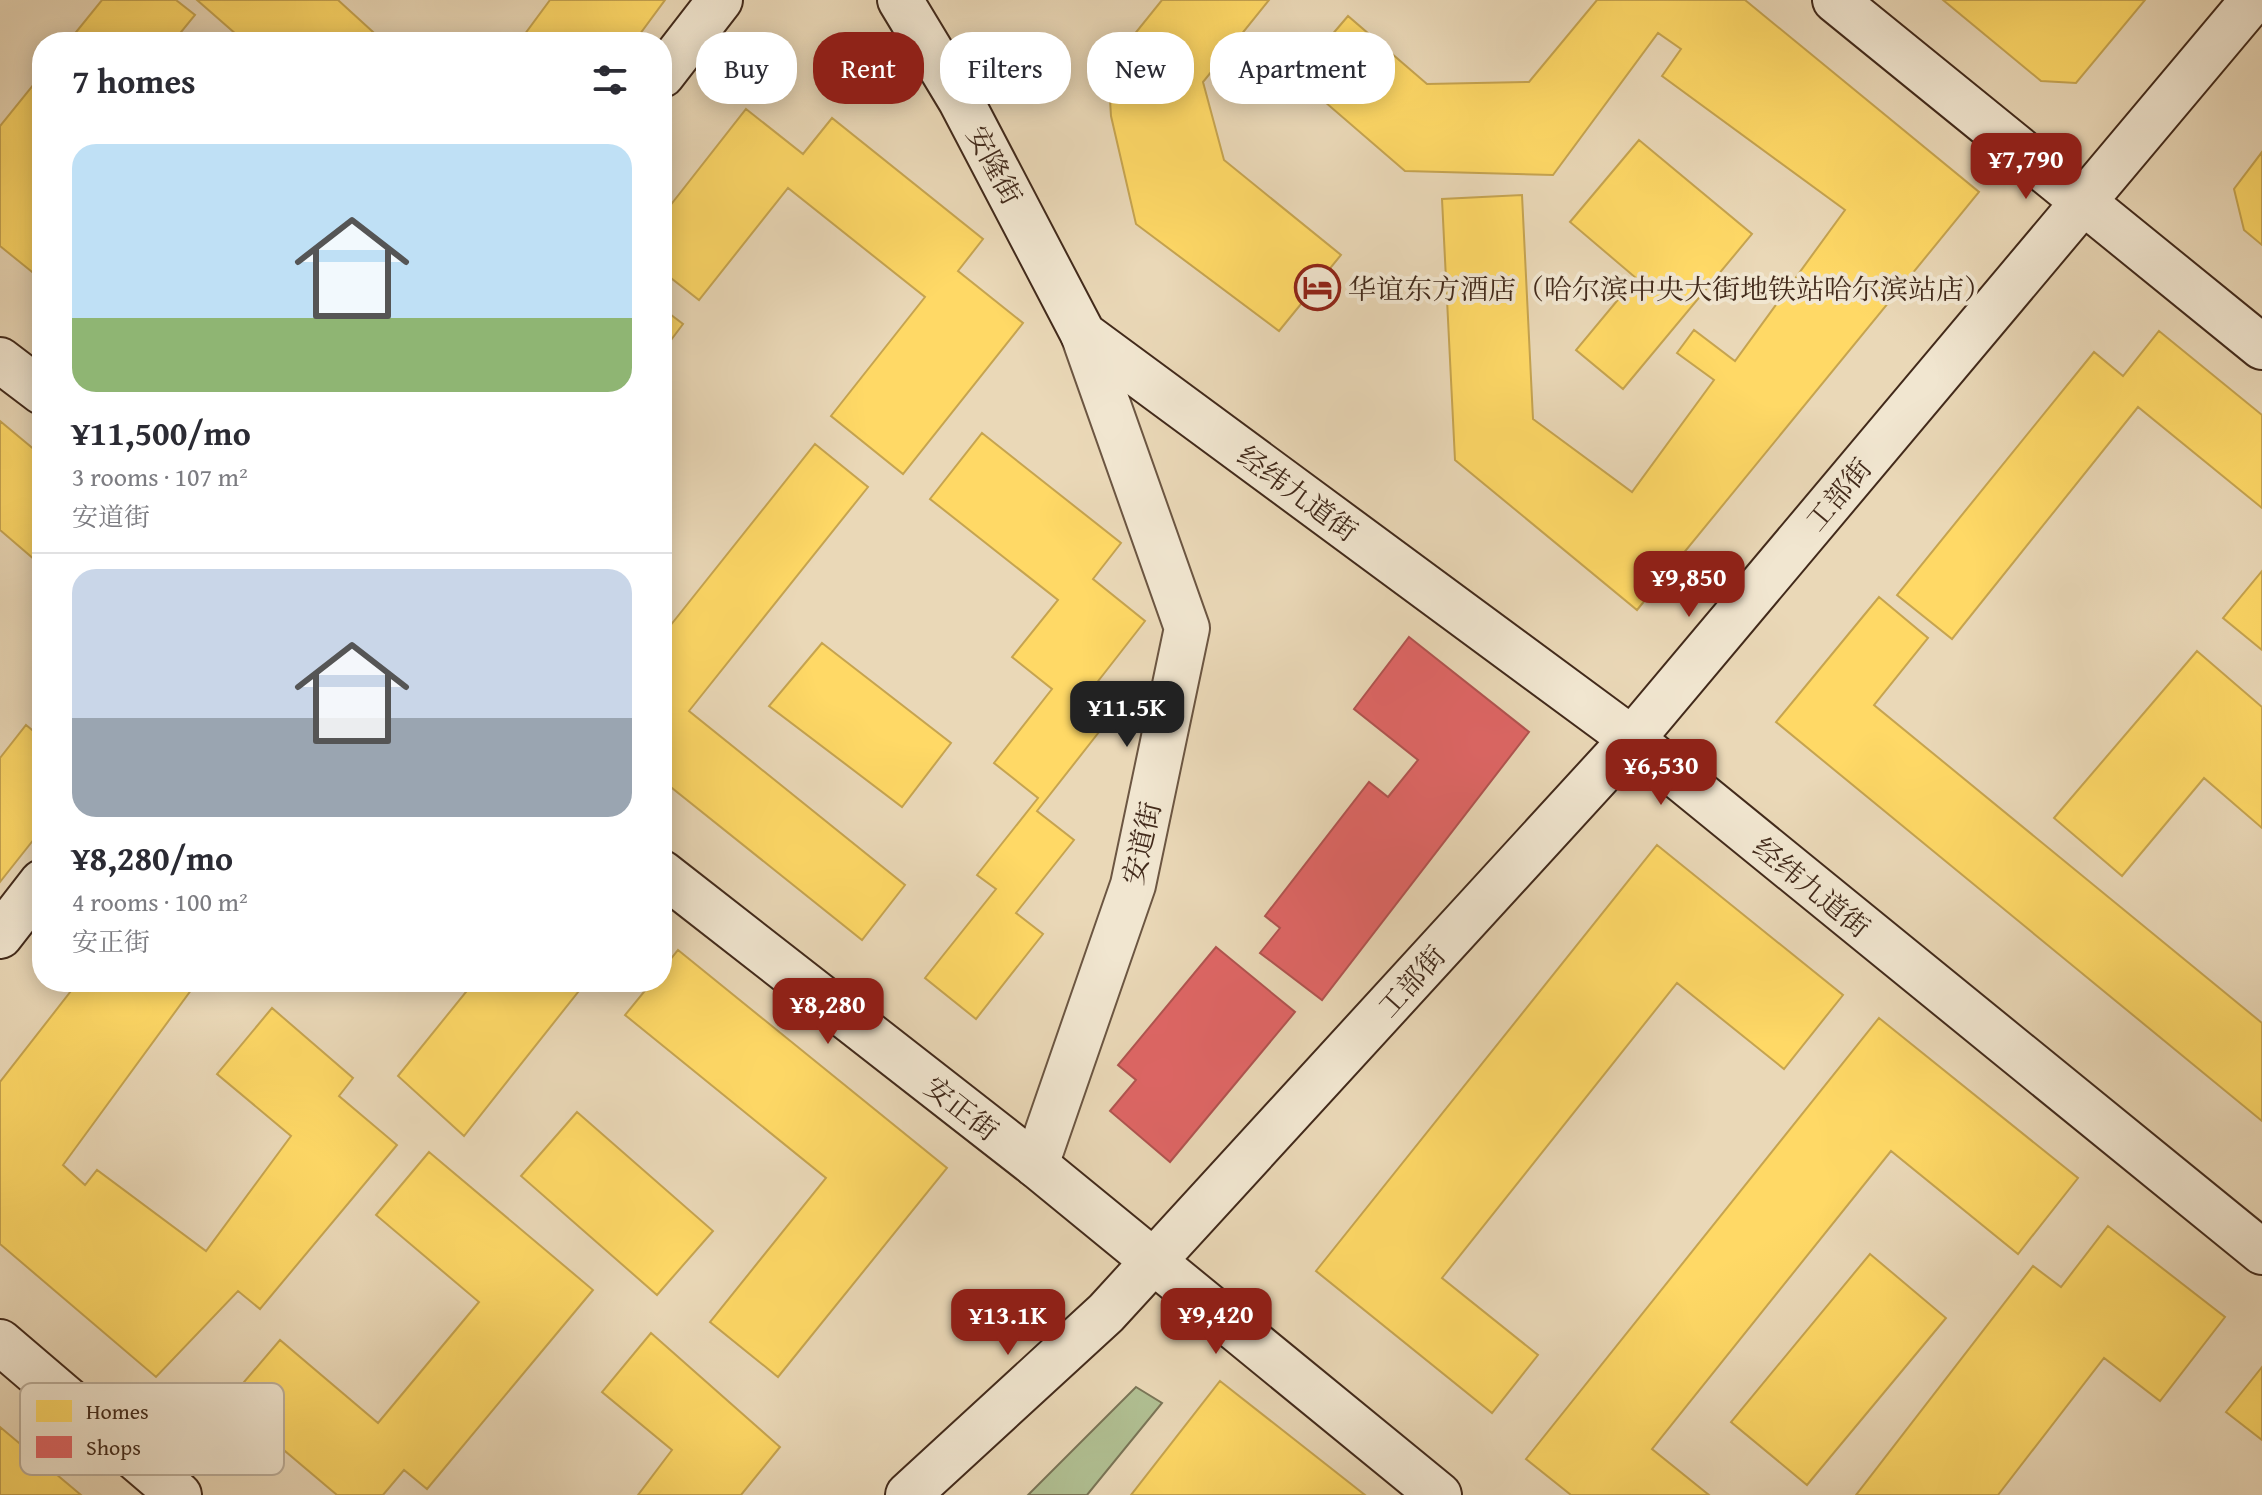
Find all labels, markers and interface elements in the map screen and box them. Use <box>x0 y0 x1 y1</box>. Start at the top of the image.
chip: Buy <box>696 32 797 104</box>
chip: Rent <box>813 32 924 104</box>
chip: Filters <box>940 32 1071 104</box>
chip: New <box>1087 32 1194 104</box>
chip: Apartment <box>1210 32 1395 104</box>
text: 7 homes <box>72 56 196 105</box>
icon: filters <box>588 58 632 102</box>
street label: 安隆街 <box>957 118 1033 212</box>
pin: ¥7,790 <box>1961 133 2091 201</box>
text: ¥7,790 <box>1989 139 2063 178</box>
icon: home <box>280 196 424 340</box>
hotel icon: 华谊东方酒店（哈尔滨中央大街地铁站哈尔滨站店） <box>1293 264 1341 312</box>
place label: 华谊东方酒店（哈尔滨中央大街地铁站哈尔滨站店） <box>1348 268 1992 309</box>
text: ¥11,500/mo <box>72 408 251 457</box>
street label: 经纬九道街 <box>1229 435 1367 551</box>
street label: 工部街 <box>1795 449 1881 539</box>
text: 3 rooms · 107 m² <box>72 457 248 496</box>
text: 安道街 <box>72 497 150 536</box>
pin: ¥9,850 <box>1624 551 1754 619</box>
text: ¥9,850 <box>1652 557 1726 596</box>
icon: home <box>280 621 424 765</box>
pin: ¥11.5K <box>1062 681 1192 749</box>
text: ¥11.5K <box>1088 687 1166 726</box>
pin: ¥6,530 <box>1596 739 1726 807</box>
text: ¥6,530 <box>1624 745 1698 784</box>
street label: 安道街 <box>1112 797 1170 889</box>
street label: 经纬九道街 <box>1745 827 1879 947</box>
text: ¥8,280/mo <box>72 833 233 882</box>
text: 4 rooms · 100 m² <box>72 882 248 921</box>
text: 安正街 <box>72 922 150 961</box>
street label: 工部街 <box>1368 936 1454 1026</box>
pin: ¥8,280 <box>763 978 893 1046</box>
text: ¥8,280 <box>791 984 865 1023</box>
street label: 安正街 <box>916 1066 1008 1150</box>
pin: ¥9,420 <box>1151 1288 1281 1356</box>
pin: ¥13.1K <box>943 1289 1073 1357</box>
text: ¥9,420 <box>1179 1294 1253 1333</box>
text: ¥13.1K <box>969 1295 1047 1334</box>
legend <box>20 1383 284 1475</box>
text: Homes <box>86 1395 149 1427</box>
text: Shops <box>86 1431 141 1463</box>

